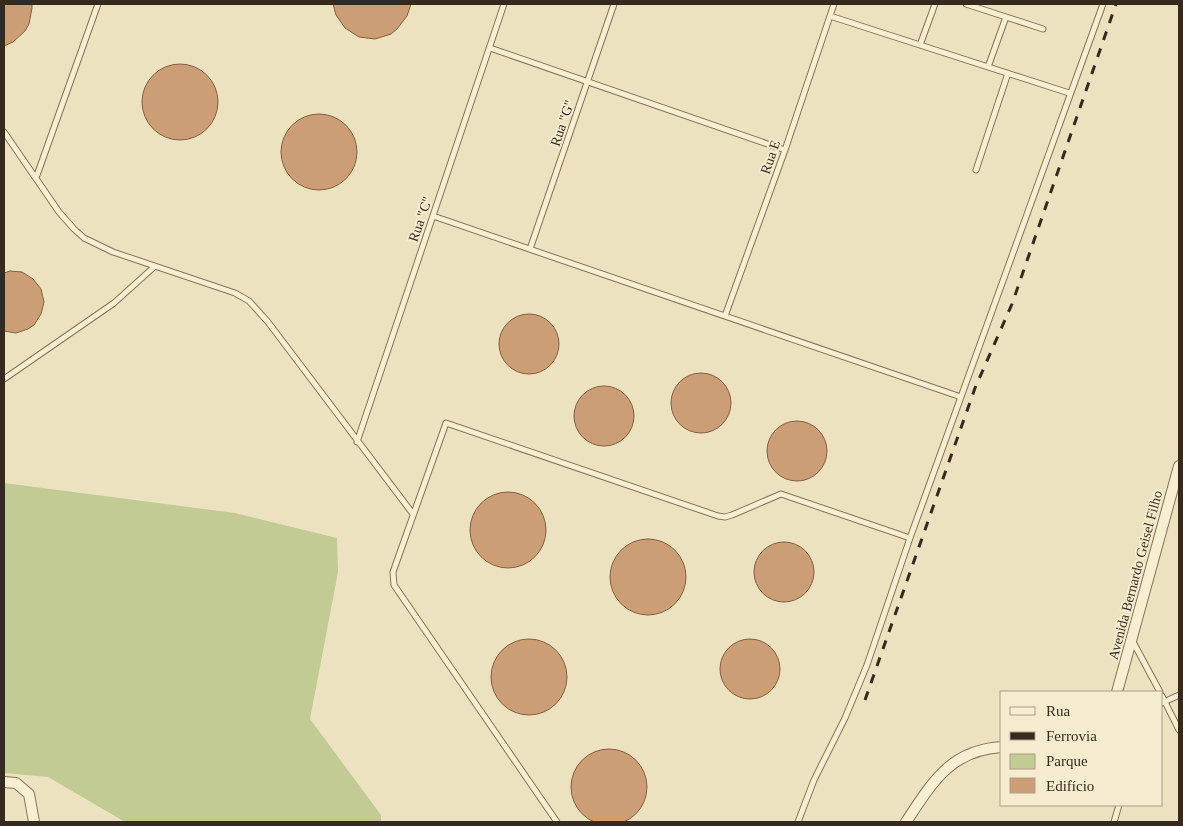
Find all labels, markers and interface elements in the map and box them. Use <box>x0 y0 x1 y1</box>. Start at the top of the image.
street label: Rua "G" <box>548 98 577 148</box>
street label: Rua E <box>758 138 783 176</box>
street label: Rua "C" <box>406 195 435 244</box>
street label: Avenida Bernardo Geisel Filho <box>1106 489 1165 661</box>
legend <box>1000 691 1163 806</box>
text: Rua <box>1046 703 1071 719</box>
text: Ferrovia <box>1046 728 1097 744</box>
text: Parque <box>1046 753 1088 769</box>
text: Edifício <box>1046 778 1094 794</box>

